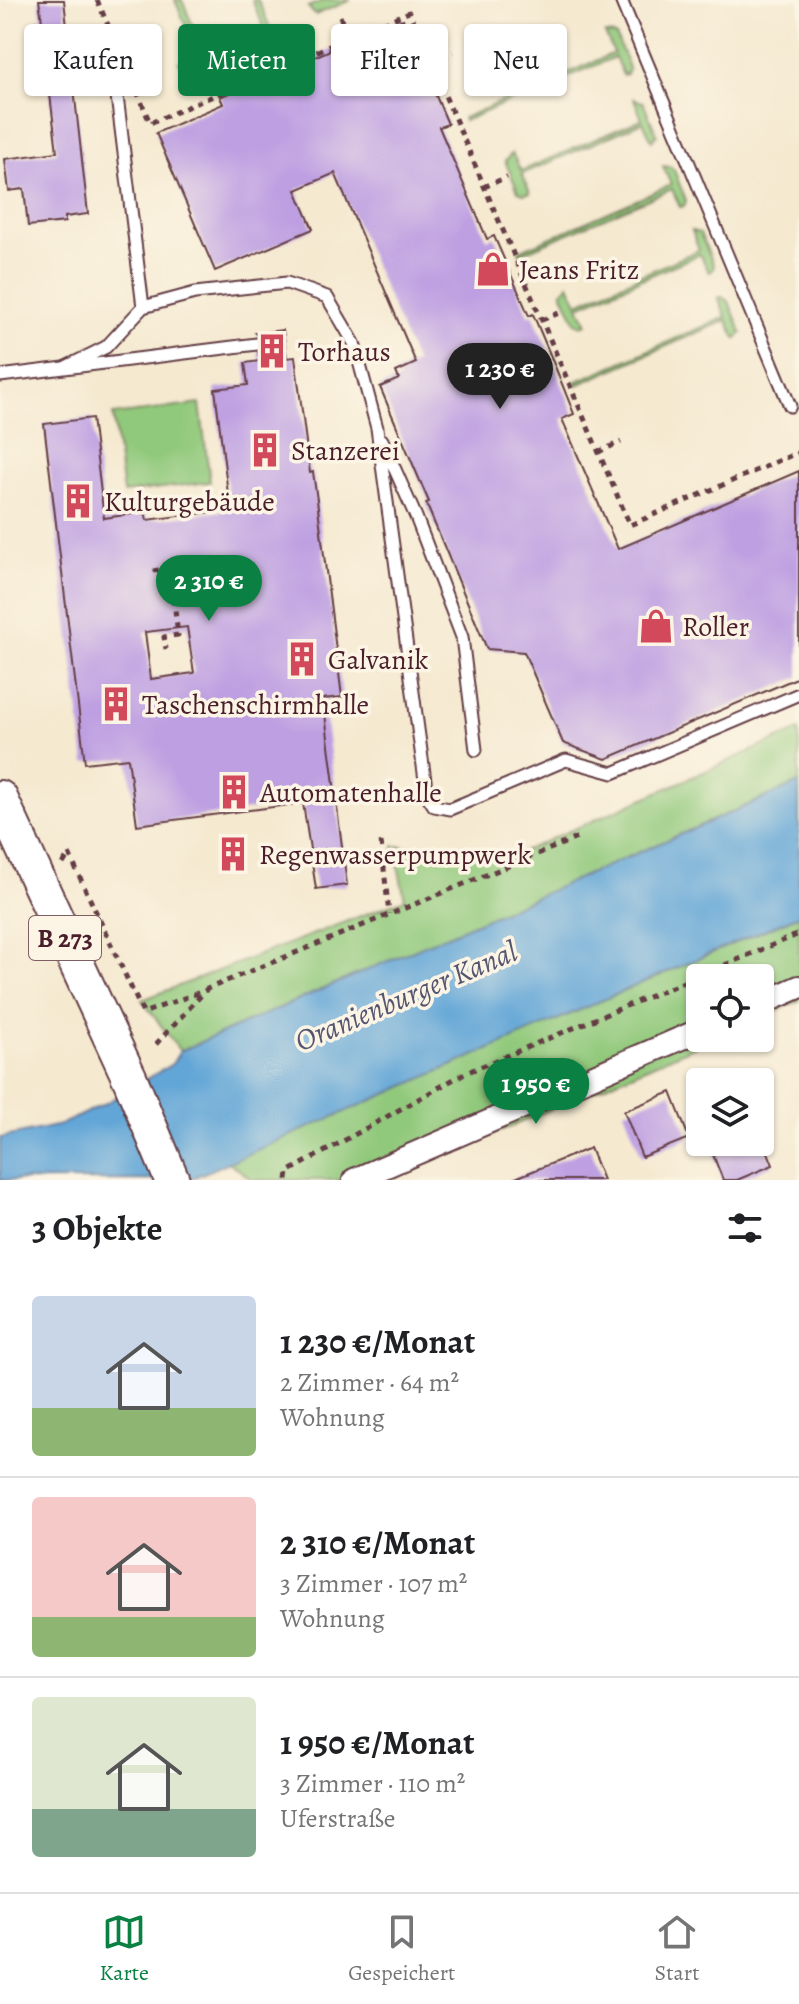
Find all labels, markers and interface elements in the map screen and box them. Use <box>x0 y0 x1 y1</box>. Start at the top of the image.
chip: Kaufen <box>24 24 162 96</box>
chip: Mieten <box>178 24 315 96</box>
chip: Filter <box>331 24 448 96</box>
chip: Neu <box>464 24 567 96</box>
shop icon: Jeans Fritz <box>474 250 512 288</box>
place label: Jeans Fritz <box>519 251 639 289</box>
building icon: Torhaus <box>253 332 291 370</box>
place label: Torhaus <box>298 333 391 371</box>
pin: 1 230 € <box>426 343 574 411</box>
text: 1 230 € <box>465 351 535 386</box>
building icon: Stanzerei <box>246 431 284 469</box>
place label: Stanzerei <box>291 432 400 470</box>
building icon: Kulturgebäude <box>59 482 97 520</box>
place label: Kulturgebäude <box>104 483 275 521</box>
pin: 2 310 € <box>135 555 283 623</box>
text: 2 310 € <box>174 563 244 598</box>
shop icon: Roller <box>637 607 675 645</box>
place label: Roller <box>682 608 749 646</box>
building icon: Galvanik <box>283 640 321 678</box>
place label: Galvanik <box>328 641 429 679</box>
building icon: Taschenschirmhalle <box>97 685 135 723</box>
place label: Taschenschirmhalle <box>142 686 369 724</box>
building icon: Automatenhalle <box>215 773 253 811</box>
place label: Automatenhalle <box>259 774 442 812</box>
building icon: Regenwasserpumpwerk <box>214 835 252 873</box>
place label: Regenwasserpumpwerk <box>259 836 531 874</box>
road number: B 273 <box>29 916 101 960</box>
water label: Oranienburger Kanal <box>289 931 524 1061</box>
map controls <box>686 964 774 1156</box>
button: locate <box>686 964 774 1052</box>
pin: 1 950 € <box>462 1058 610 1126</box>
text: 1 950 € <box>501 1066 571 1101</box>
button: layers <box>686 1068 774 1156</box>
text: 3 Objekte <box>32 1205 162 1252</box>
icon: filters <box>723 1206 767 1250</box>
text: 1 230 €/Monat <box>280 1318 475 1365</box>
icon: home <box>96 1328 192 1424</box>
text: 2 Zimmer · 64 m² <box>280 1365 459 1400</box>
text: Wohnung <box>280 1400 385 1435</box>
text: 2 310 €/Monat <box>280 1519 475 1566</box>
icon: home <box>96 1529 192 1625</box>
text: 3 Zimmer · 107 m² <box>280 1566 467 1601</box>
text: Wohnung <box>280 1601 385 1636</box>
text: 1 950 €/Monat <box>280 1719 475 1766</box>
icon: home <box>96 1729 192 1825</box>
text: 3 Zimmer · 110 m² <box>280 1766 465 1801</box>
text: Uferstraße <box>280 1801 395 1836</box>
tab: Karte <box>100 1910 149 1988</box>
tab: Gespeichert <box>348 1910 455 1988</box>
tab: Start <box>655 1910 699 1988</box>

